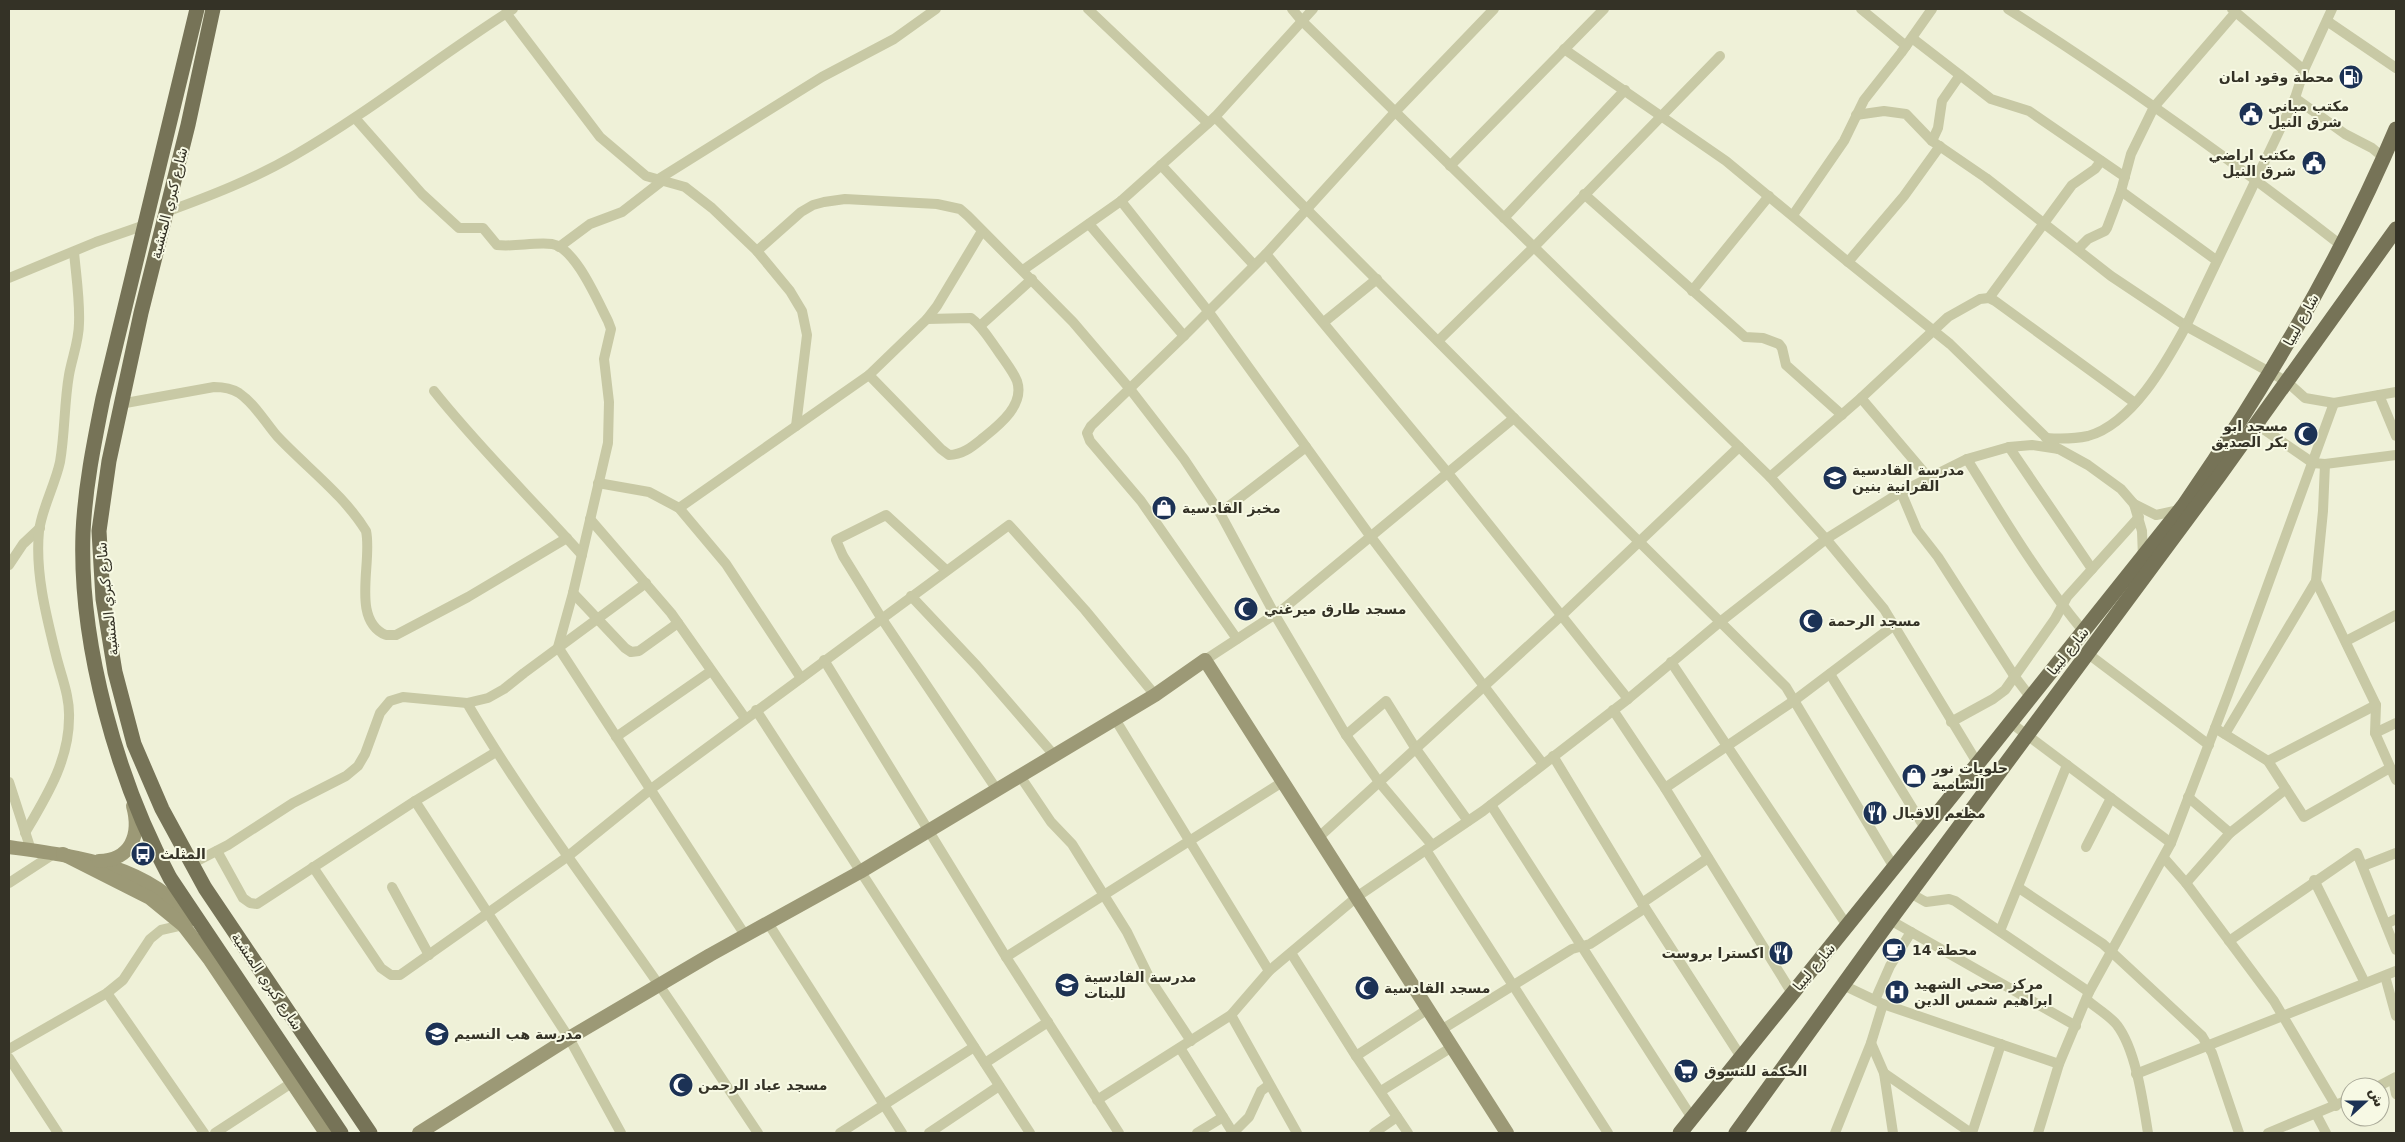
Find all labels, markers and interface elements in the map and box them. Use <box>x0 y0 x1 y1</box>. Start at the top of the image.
fuel station icon: محطة وقود امان <box>2338 64 2364 90</box>
place label: محطة وقود امان <box>2219 69 2334 86</box>
place label: مكتب مباني شرق النيل <box>2268 98 2349 131</box>
public building icon: مكتب مباني شرق النيل <box>2238 101 2264 127</box>
street label: شارع كبري المنشية <box>147 146 192 261</box>
place label: مكتب اراضي شرق النيل <box>2208 147 2296 180</box>
public building icon: مكتب اراضي شرق النيل <box>2301 150 2327 176</box>
street label: شارع ليبيا <box>2280 291 2323 349</box>
place label: مسجد ابو بكر الصديق <box>2211 418 2288 451</box>
mosque icon: مسجد ابو بكر الصديق <box>2293 421 2319 447</box>
place label: مدرسة القادسية القرانية بنين <box>1852 462 1965 495</box>
school or university icon: مدرسة القادسية القرانية بنين <box>1822 465 1848 491</box>
shop icon: مخبز القادسية <box>1151 495 1177 521</box>
place label: مخبز القادسية <box>1182 500 1281 517</box>
street label: شارع كبري المنشية <box>93 541 122 657</box>
mosque icon: مسجد طارق ميرغني <box>1233 596 1259 622</box>
place label: مسجد طارق ميرغني <box>1264 601 1406 618</box>
mosque icon: مسجد الرحمة <box>1798 608 1824 634</box>
place label: مسجد الرحمة <box>1828 613 1921 630</box>
street label: شارع ليبيا <box>2044 624 2093 679</box>
place label: حلويات نور الشامية <box>1931 760 2008 792</box>
shop icon: حلويات نور الشامية <box>1901 763 1927 789</box>
restaurant icon: مظعم الاقبال <box>1862 800 1888 826</box>
place label: مظعم الاقبال <box>1892 805 1986 821</box>
bus stop icon: المثلث <box>130 841 156 867</box>
place label: المثلث <box>160 846 206 862</box>
street label: شارع كبري المنشية <box>228 929 306 1033</box>
cafe icon: محطة 14 <box>1881 937 1907 963</box>
restaurant icon: اكسترا بروست <box>1768 940 1794 966</box>
street label: شارع ليبيا <box>1790 940 1839 995</box>
place label: محطة 14 <box>1912 942 1977 958</box>
place label: اكسترا بروست <box>1661 945 1764 962</box>
place label: مدرسة القادسية للبنات <box>1084 969 1197 1001</box>
school or university icon: مدرسة القادسية للبنات <box>1054 972 1080 998</box>
mosque icon: مسجد القادسية <box>1354 975 1380 1001</box>
place label: مركز صحي الشهيد ابراهيم شمس الدين <box>1914 976 2053 1009</box>
hospital icon: مركز صحي الشهيد ابراهيم شمس الدين <box>1884 979 1910 1005</box>
place label: مسجد القادسية <box>1384 980 1491 996</box>
school or university icon: مدرسة هب النسيم <box>424 1021 450 1047</box>
place label: مدرسة هب النسيم <box>454 1026 582 1042</box>
supermarket icon: الحكمة للتسوق <box>1673 1058 1699 1084</box>
place label: الحكمة للتسوق <box>1704 1063 1807 1080</box>
mosque icon: مسجد عباد الرحمن <box>668 1072 694 1098</box>
place label: مسجد عباد الرحمن <box>698 1077 827 1094</box>
north arrow <box>2340 1077 2390 1127</box>
text: ش <box>2366 1085 2388 1109</box>

